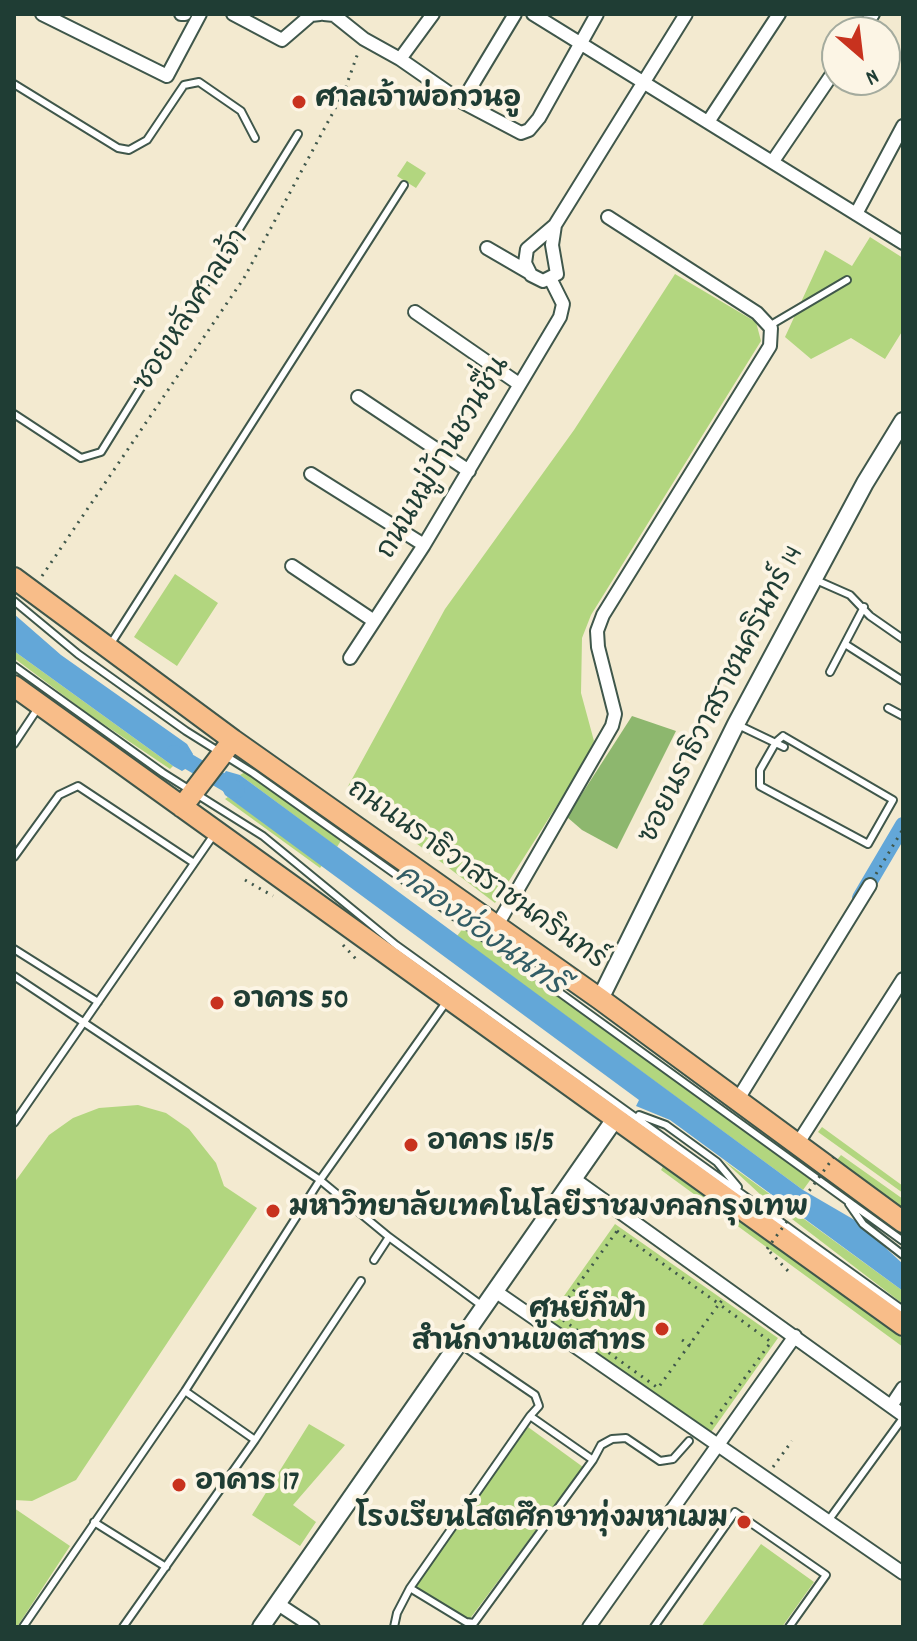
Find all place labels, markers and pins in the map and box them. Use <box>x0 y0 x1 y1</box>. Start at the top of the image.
place label: ศาลเจ้าพ่อกวนอู <box>315 85 521 119</box>
marker: ศาลเจ้าพ่อกวนอู <box>290 93 308 111</box>
place label: อาคาร 50 <box>233 986 349 1020</box>
marker: อาคาร 50 <box>208 994 226 1012</box>
place label: อาคาร 15/5 <box>427 1128 555 1162</box>
marker: อาคาร 15/5 <box>402 1136 420 1154</box>
place label: มหาวิทยาลัยเทคโนโลยีราชมงคลกรุงเทพ <box>289 1194 808 1228</box>
marker: มหาวิทยาลัยเทคโนโลยีราชมงคลกรุงเทพ <box>264 1202 282 1220</box>
place label: ศูนย์กีฬา สำนักงานเขตสาทร <box>412 1296 646 1362</box>
marker: ศูนย์กีฬา สำนักงานเขตสาทร <box>653 1320 671 1338</box>
place label: อาคาร 17 <box>195 1468 299 1502</box>
marker: อาคาร 17 <box>170 1476 188 1494</box>
place label: โรงเรียนโสตศึกษาทุ่งมหาเมฆ <box>356 1505 728 1539</box>
marker: โรงเรียนโสตศึกษาทุ่งมหาเมฆ <box>735 1513 753 1531</box>

